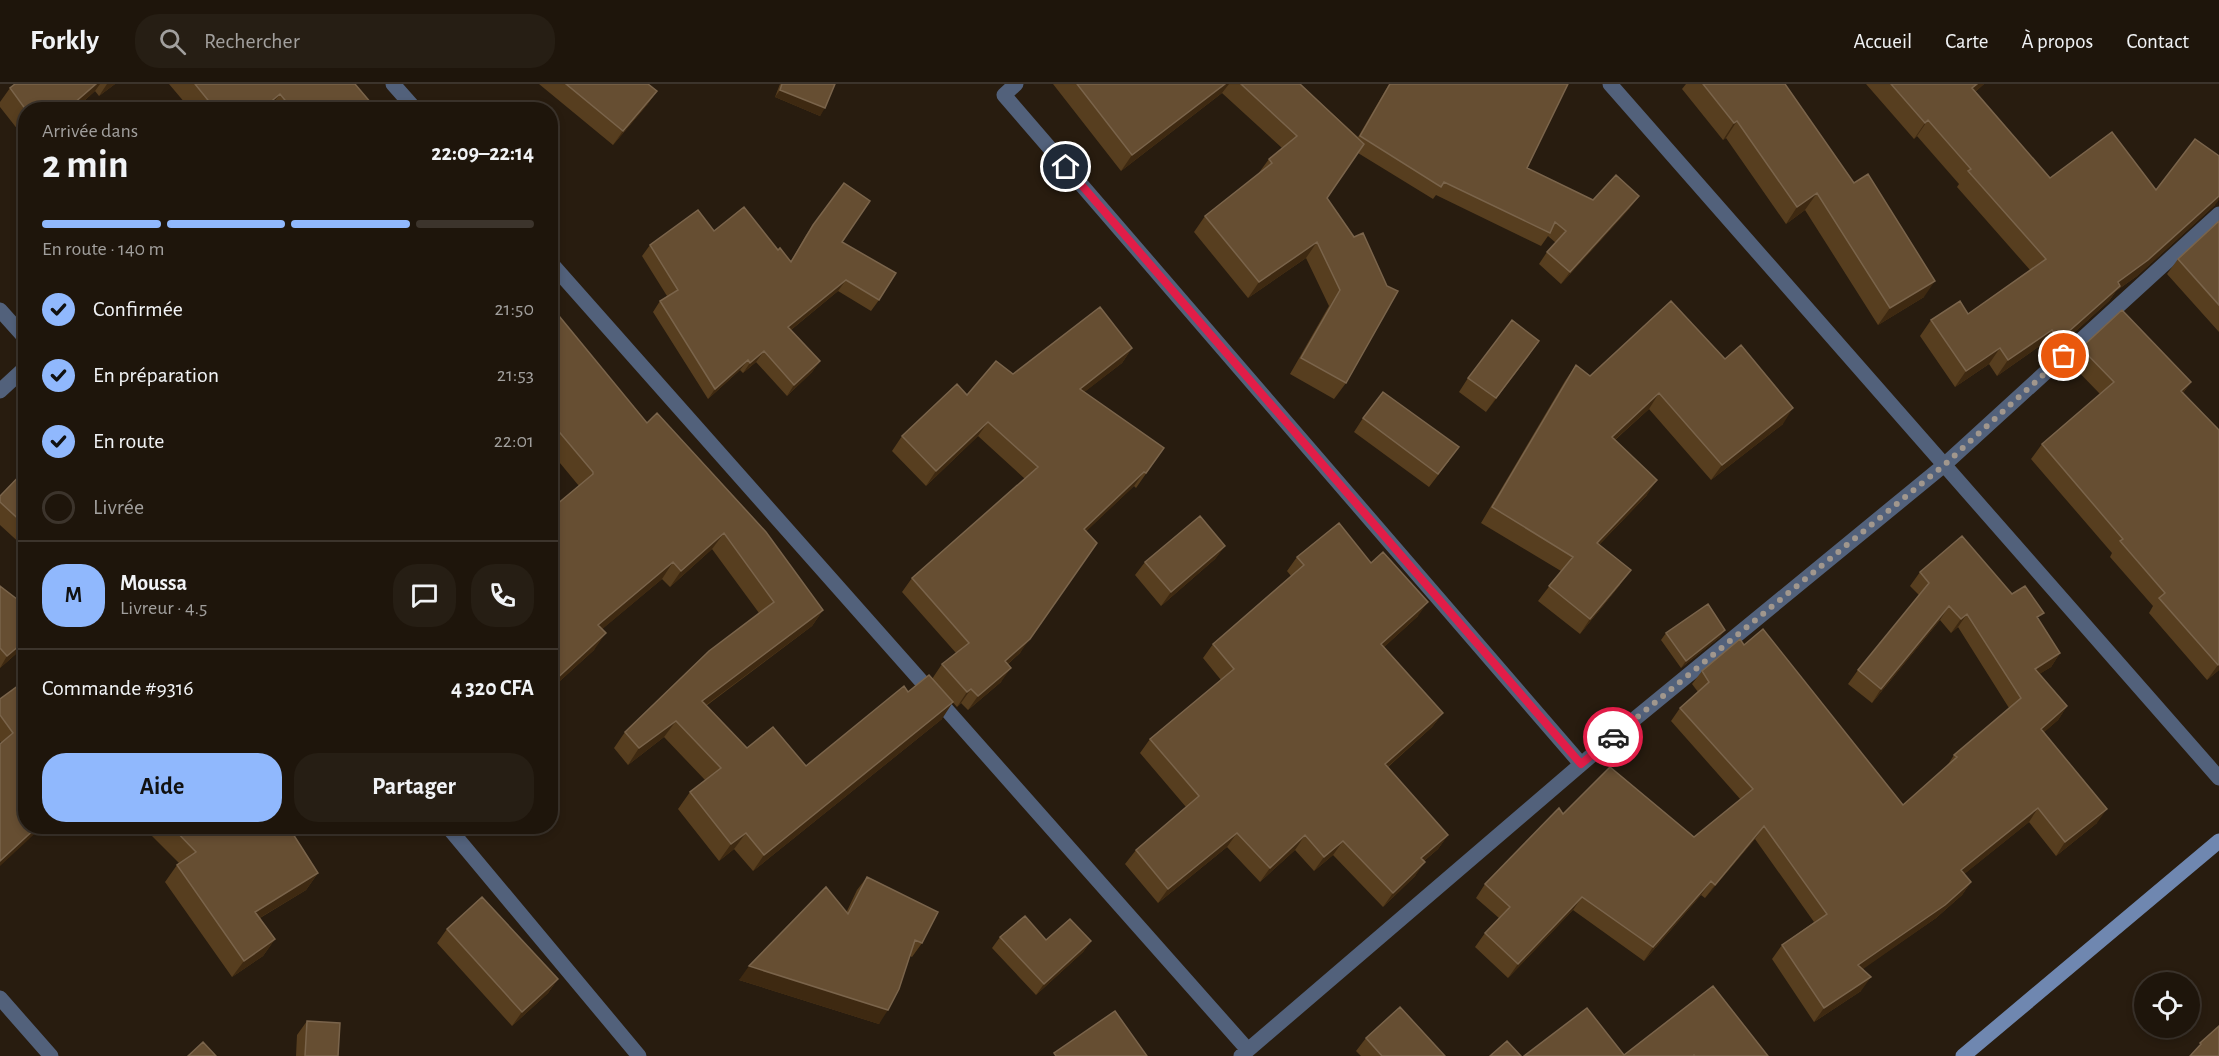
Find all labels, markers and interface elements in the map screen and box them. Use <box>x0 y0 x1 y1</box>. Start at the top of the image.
search box <box>135 14 555 68</box>
icon: search <box>156 25 189 58</box>
text: Forkly <box>30 27 99 55</box>
text: Rechercher <box>204 30 300 52</box>
text: Accueil <box>1854 31 1912 52</box>
text: Carte <box>1945 31 1988 52</box>
text: À propos <box>2021 31 2093 52</box>
text: Contact <box>2126 31 2189 52</box>
text: Arrivée dans <box>42 121 138 141</box>
pin <box>1040 141 1091 192</box>
text: 22:09–22:14 <box>431 142 534 164</box>
text: 2 min <box>42 146 129 185</box>
icon: home <box>1049 150 1082 183</box>
text: En route · 140 m <box>42 239 164 259</box>
icon: check <box>42 293 75 326</box>
text: Confirmée <box>93 298 183 320</box>
text: 21:50 <box>495 299 534 319</box>
pin <box>2038 330 2089 381</box>
icon: bag <box>2047 339 2080 372</box>
icon: check <box>42 359 75 392</box>
text: En préparation <box>93 364 219 386</box>
text: 21:53 <box>497 365 534 385</box>
icon: check <box>42 425 75 458</box>
text: En route <box>93 430 164 452</box>
text: 22:01 <box>494 431 534 451</box>
text: Livrée <box>93 496 144 518</box>
button: chat <box>393 564 456 627</box>
button: phone <box>471 564 534 627</box>
text: Moussa <box>120 572 187 594</box>
text: M <box>65 584 82 606</box>
text: Livreur · 4.5 <box>120 598 207 618</box>
text: Commande #9316 <box>42 677 194 699</box>
text: 4 320 CFA <box>451 677 534 699</box>
courier <box>1583 707 1643 767</box>
icon: car <box>1597 721 1630 754</box>
button: Aide <box>42 753 282 822</box>
button: Partager <box>294 753 534 822</box>
map controls <box>2134 972 2200 1038</box>
button: locate <box>2134 972 2200 1038</box>

